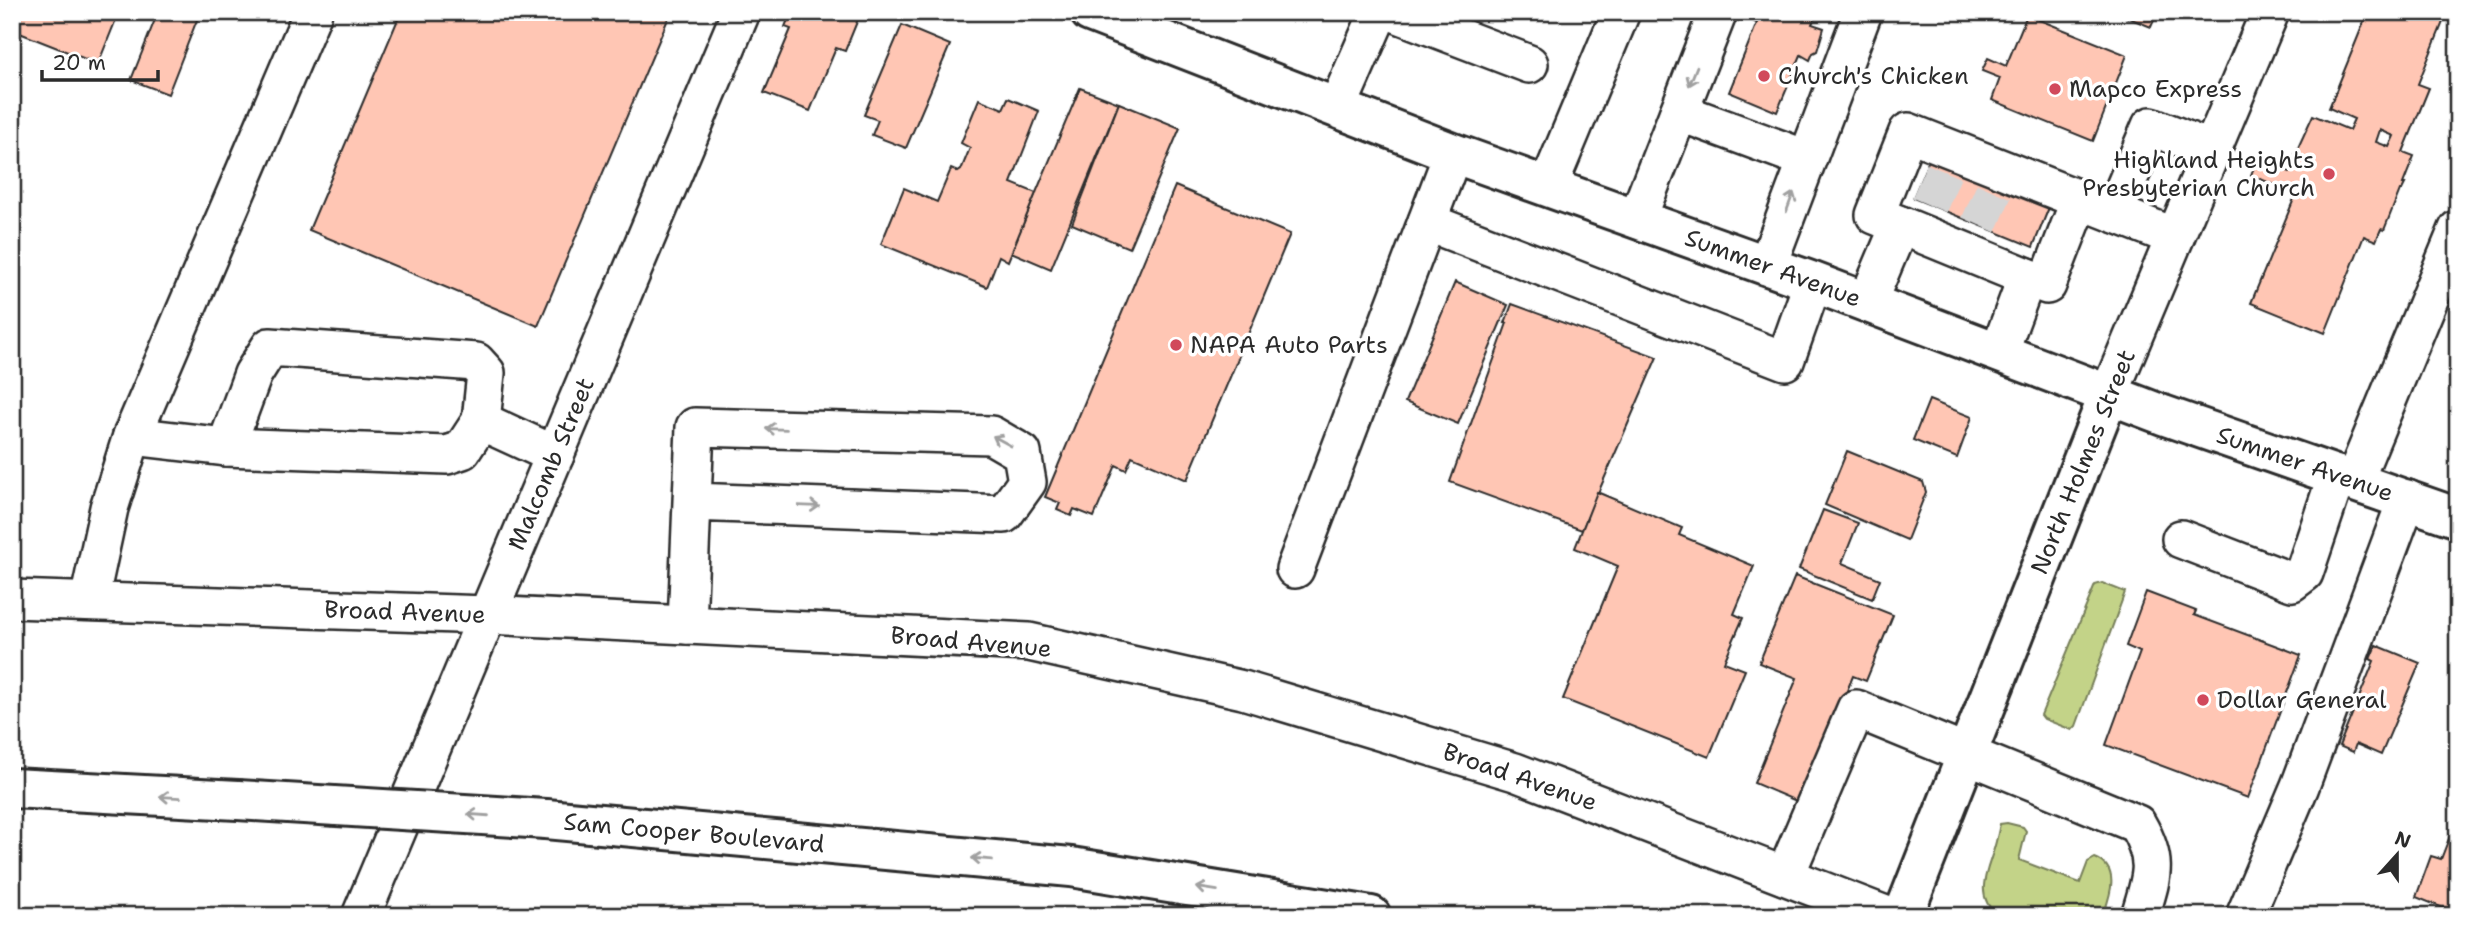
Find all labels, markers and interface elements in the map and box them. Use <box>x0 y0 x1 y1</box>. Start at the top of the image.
scale bar <box>42 38 158 82</box>
text: 20 m <box>52 49 106 77</box>
place label: Church's Chicken <box>1778 60 1969 92</box>
one-way arrow <box>1685 64 1698 86</box>
marker: Church's Chicken <box>1756 68 1772 84</box>
place label: Mapco Express <box>2069 73 2242 105</box>
marker: Mapco Express <box>2047 81 2063 97</box>
place label: Highland Heights Presbyterian Church <box>2082 144 2315 204</box>
marker: Highland Heights Presbyterian Church <box>2321 166 2337 182</box>
one-way arrow <box>1785 192 1798 214</box>
street label: Summer Avenue <box>1681 221 1865 315</box>
place label: NAPA Auto Parts <box>1190 329 1388 361</box>
marker: NAPA Auto Parts <box>1168 337 1184 353</box>
street label: North Holmes Street <box>2023 345 2143 579</box>
street label: Malcomb Street <box>500 373 602 555</box>
street label: Summer Avenue <box>2212 419 2398 509</box>
one-way arrow <box>765 423 788 436</box>
one-way arrow <box>993 434 1013 448</box>
one-way arrow <box>798 500 821 513</box>
street label: Broad Avenue <box>324 593 486 631</box>
street label: Broad Avenue <box>889 619 1053 665</box>
place label: Dollar General <box>2217 684 2387 716</box>
marker: Dollar General <box>2195 692 2211 708</box>
street label: Broad Avenue <box>1439 736 1601 818</box>
one-way arrow <box>159 790 182 803</box>
street label: Sam Cooper Boulevard <box>562 806 826 860</box>
one-way arrow <box>467 808 490 821</box>
north arrow <box>2362 820 2432 890</box>
text: N <box>2391 825 2414 854</box>
one-way arrow <box>971 852 994 865</box>
one-way arrow <box>1196 882 1219 895</box>

